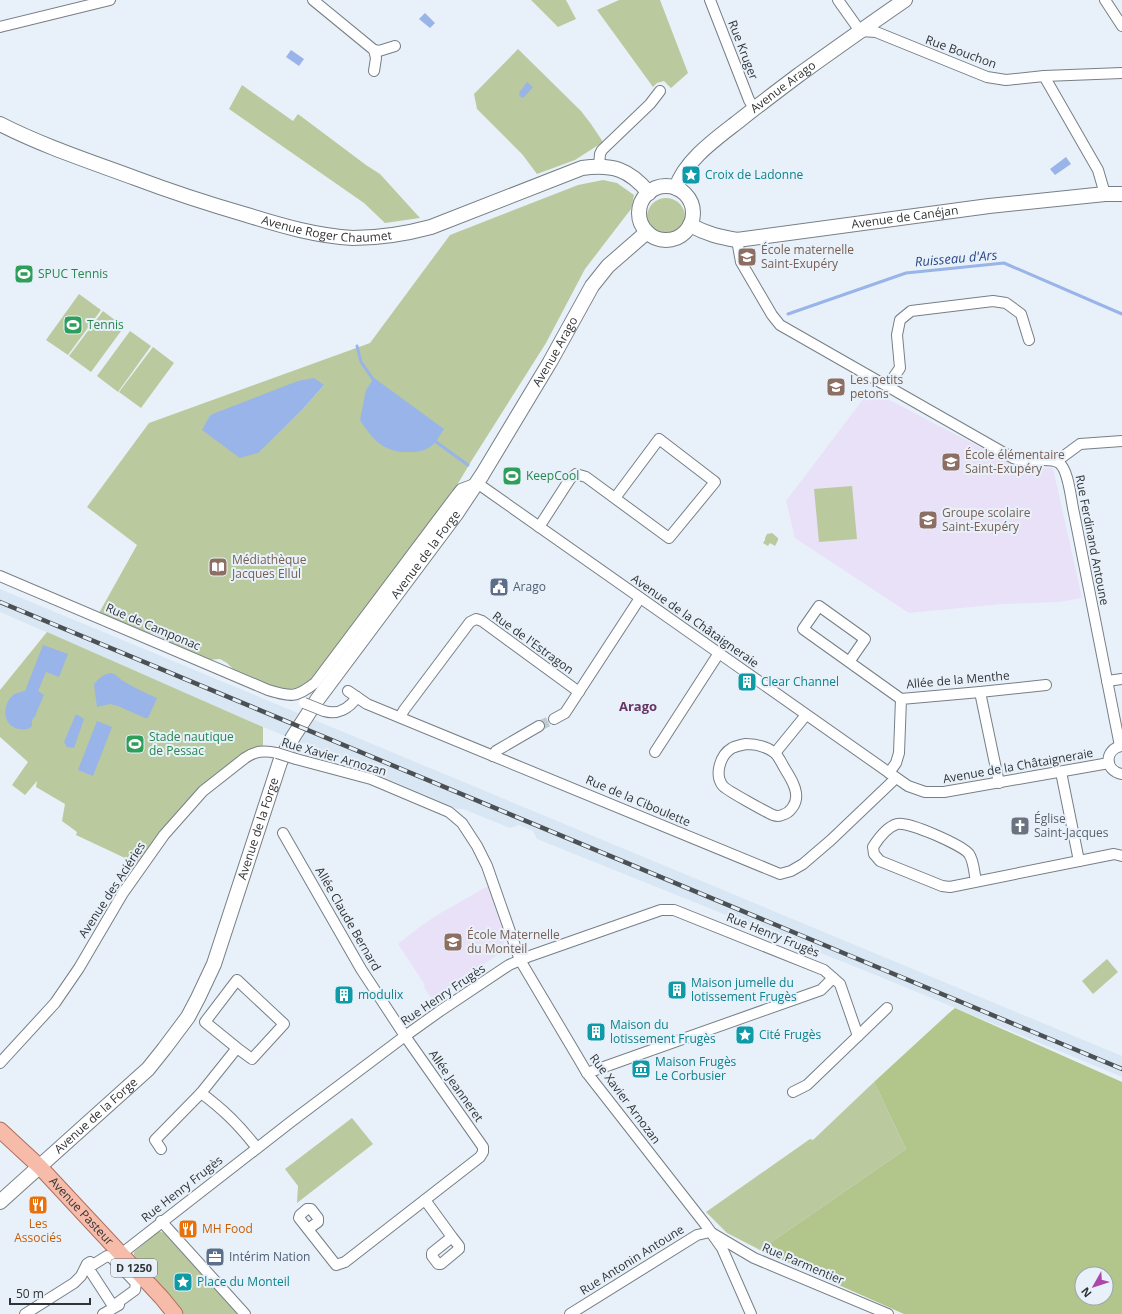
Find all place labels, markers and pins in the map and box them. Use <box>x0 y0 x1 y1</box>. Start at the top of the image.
place icon: Croix de Ladonne <box>680 164 702 186</box>
place label: Croix de Ladonne <box>705 166 804 183</box>
place label: École maternelle Saint-Exupéry <box>761 241 854 272</box>
school or university icon: École maternelle Saint-Exupéry <box>736 246 758 268</box>
sports icon: SPUC Tennis <box>13 263 35 285</box>
place label: SPUC Tennis <box>38 265 108 282</box>
sports icon: Tennis <box>62 314 84 336</box>
place label: Tennis <box>87 316 124 333</box>
place label: Les petits petons <box>850 371 904 402</box>
school or university icon: Les petits petons <box>825 376 847 398</box>
place label: École élémentaire Saint-Exupéry <box>965 446 1065 477</box>
school or university icon: École élémentaire Saint-Exupéry <box>940 451 962 473</box>
sports icon: KeepCool <box>501 465 523 487</box>
place label: KeepCool <box>526 467 579 484</box>
place label: Groupe scolaire Saint-Exupéry <box>942 504 1031 535</box>
school or university icon: Groupe scolaire Saint-Exupéry <box>917 509 939 531</box>
place label: Médiathèque Jacques Ellul <box>231 551 307 582</box>
library icon: Médiathèque Jacques Ellul <box>207 556 229 578</box>
public building icon: Arago <box>488 576 510 598</box>
place label: Arago <box>513 578 546 595</box>
building icon: Clear Channel <box>736 671 758 693</box>
place label: Clear Channel <box>761 673 839 690</box>
place label: Stade nautique de Pessac <box>149 728 234 759</box>
sports icon: Stade nautique de Pessac <box>124 733 146 755</box>
place label: Église Saint-Jacques <box>1034 810 1109 841</box>
church icon: Église Saint-Jacques <box>1009 815 1031 837</box>
place label: École Maternelle du Monteil <box>467 926 560 957</box>
school or university icon: École Maternelle du Monteil <box>442 931 464 953</box>
place label: Maison jumelle du lotissement Frugès <box>691 974 797 1005</box>
building icon: Maison jumelle du lotissement Frugès <box>666 979 688 1001</box>
building icon: modulix <box>333 984 355 1006</box>
place label: modulix <box>358 986 404 1003</box>
place label: Maison du lotissement Frugès <box>610 1016 716 1047</box>
building icon: Maison du lotissement Frugès <box>585 1021 607 1043</box>
place icon: Cité Frugès <box>734 1024 756 1046</box>
place label: Cité Frugès <box>759 1026 821 1043</box>
place label: Maison Frugès Le Corbusier <box>655 1053 737 1084</box>
museum icon: Maison Frugès Le Corbusier <box>630 1058 652 1080</box>
restaurant icon: Les Associés <box>27 1194 49 1216</box>
place label: Les Associés <box>14 1215 62 1246</box>
restaurant icon: MH Food <box>177 1218 199 1240</box>
place label: MH Food <box>202 1220 253 1237</box>
office icon: Intérim Nation <box>204 1246 226 1268</box>
place label: Intérim Nation <box>229 1248 310 1265</box>
place icon: Place du Monteil <box>172 1271 194 1293</box>
place label: Place du Monteil <box>197 1273 290 1290</box>

